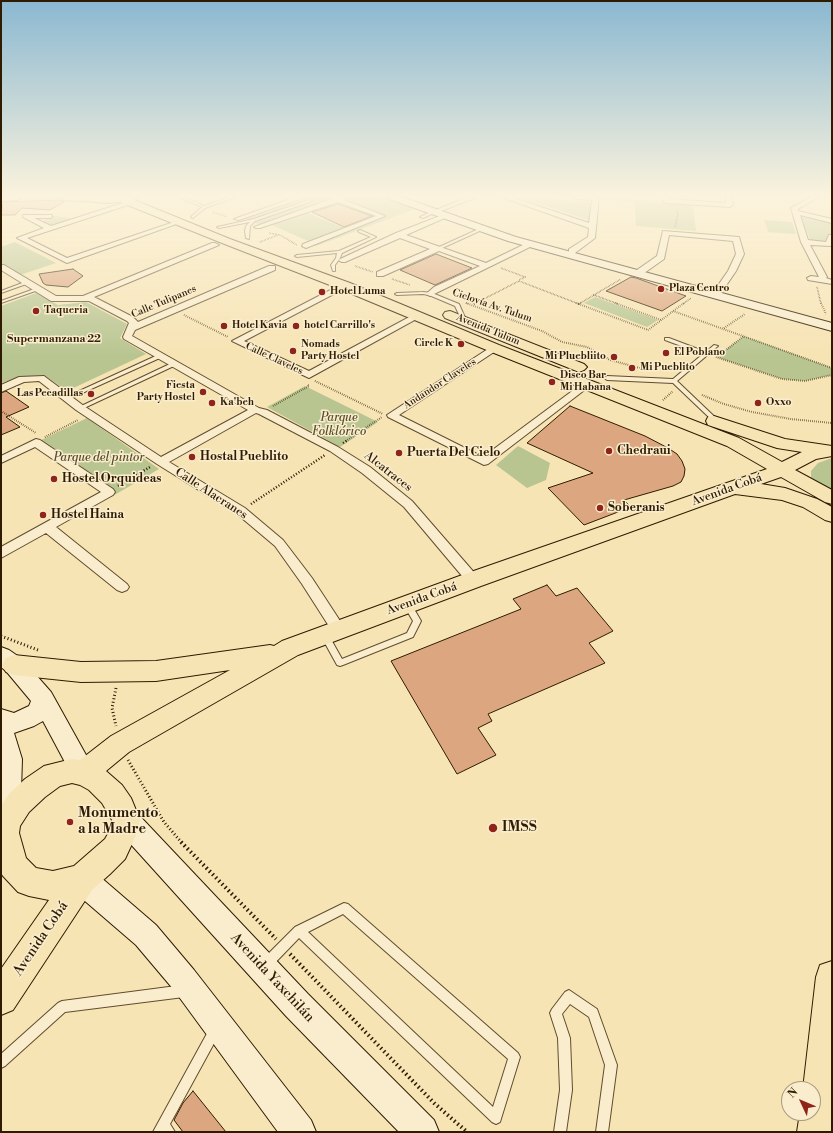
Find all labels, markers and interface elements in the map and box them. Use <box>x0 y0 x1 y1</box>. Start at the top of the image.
street label: Calle Tulipanes <box>130 283 198 321</box>
place label: Plaza Centro <box>669 283 729 295</box>
marker: Plaza Centro <box>656 284 666 294</box>
place label: Hotel Luma <box>330 286 385 298</box>
marker: Hotel Luma <box>317 287 327 297</box>
street label: Ciclovía Av. Tulum <box>451 287 533 325</box>
place label: Taqueria <box>44 305 88 317</box>
marker: Taqueria <box>31 306 41 316</box>
street label: Avenida Tulum <box>454 312 522 348</box>
place label: Hotel Kavia <box>232 320 287 332</box>
place label: hotel Carrillo's <box>304 320 375 332</box>
marker: Hotel Kavia <box>219 321 229 331</box>
marker: hotel Carrillo's <box>291 321 301 331</box>
district label: Supermanzana 22 <box>7 332 101 346</box>
place label: Circle K <box>414 338 453 350</box>
place label: Nomads Party Hostel <box>301 339 359 362</box>
marker: Circle K <box>456 339 466 349</box>
street label: Calle Claveles <box>243 340 305 378</box>
marker: Nomads Party Hostel <box>288 346 298 356</box>
place label: El Poblano <box>674 347 725 359</box>
marker: El Poblano <box>661 348 671 358</box>
place label: Mi Pluebliito <box>545 351 606 363</box>
marker: Mi Pluebliito <box>609 352 619 362</box>
street label: Andandor Claveles <box>401 356 479 412</box>
place label: Mi Pueblito <box>640 362 695 374</box>
marker: Mi Pueblito <box>627 363 637 373</box>
place label: Disco Bar Mi Habana <box>560 370 611 394</box>
marker: Disco Bar Mi Habana <box>547 377 557 387</box>
place label: Fiesta Party Hostel <box>137 380 195 404</box>
marker: Fiesta Party Hostel <box>198 387 208 397</box>
place label: Las Pecadillas <box>17 388 83 400</box>
marker: Las Pecadillas <box>86 389 96 399</box>
place label: Ka'beh <box>220 397 254 409</box>
place label: Oxxo <box>766 397 791 409</box>
marker: Ka'beh <box>207 398 217 408</box>
marker: Oxxo <box>753 398 763 408</box>
park label: Parque Folklórico <box>312 411 366 439</box>
place label: Chedraui <box>617 444 671 458</box>
place label: Puerta Del Cielo <box>407 446 500 460</box>
marker: Chedraui <box>604 446 614 456</box>
marker: Puerta Del Cielo <box>394 448 404 458</box>
street label: Alcatraces <box>361 449 415 495</box>
place label: Hostal Pueblito <box>200 450 288 464</box>
park label: Parque del pintor <box>54 451 144 465</box>
marker: Hostal Pueblito <box>187 452 197 462</box>
street label: Calle Alacranes <box>172 465 250 523</box>
street label: Avenida Cobá <box>690 471 764 509</box>
place label: Hostel Orquideas <box>62 472 161 486</box>
marker: Hostel Orquideas <box>49 474 59 484</box>
place label: Soberanis <box>608 501 665 515</box>
marker: Soberanis <box>595 503 605 513</box>
place label: Hostel Haina <box>51 508 124 522</box>
marker: Hostel Haina <box>38 510 48 520</box>
street label: Avenida Cobá <box>385 580 459 618</box>
place label: Monumento a la Madre <box>78 806 159 838</box>
marker: Monumento a la Madre <box>65 817 75 827</box>
place label: IMSS <box>502 820 537 836</box>
marker: IMSS <box>487 822 499 834</box>
street label: Avenida Cobá <box>10 899 72 979</box>
street label: Avenida Yaxchilán <box>226 930 318 1026</box>
north arrow <box>781 1081 821 1121</box>
text: N <box>785 1085 801 1101</box>

